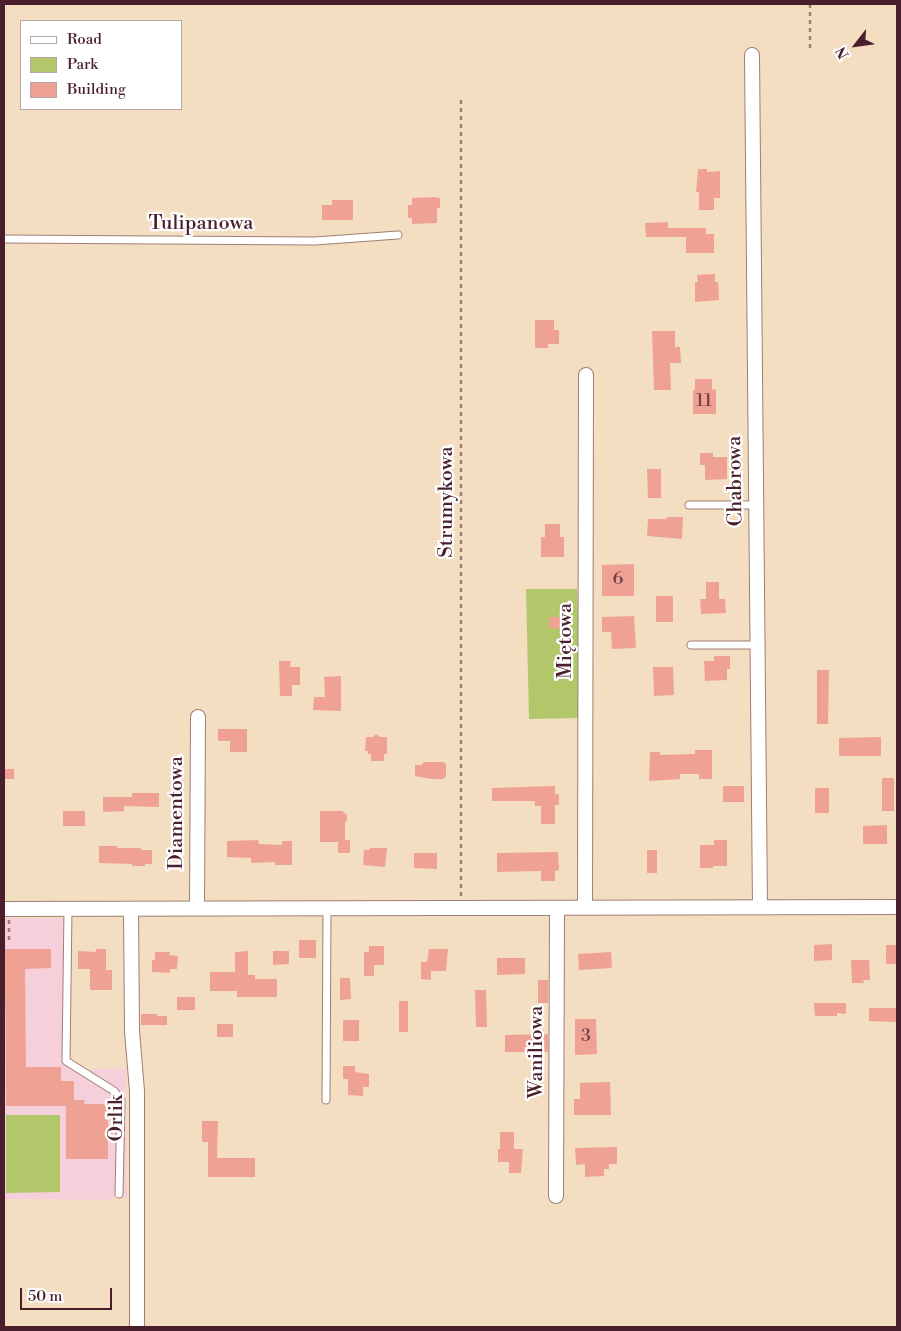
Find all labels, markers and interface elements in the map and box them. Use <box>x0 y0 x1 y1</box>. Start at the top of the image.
legend <box>20 20 182 110</box>
north arrow <box>831 20 881 70</box>
text: Road <box>67 30 102 49</box>
text: N <box>832 43 854 62</box>
text: Park <box>67 55 98 74</box>
text: Building <box>67 80 126 99</box>
street label: Tulipanowa <box>149 212 253 236</box>
house number: 11 <box>696 391 712 413</box>
street label: Chabrowa <box>723 436 749 526</box>
street label: Strumykowa <box>435 446 459 558</box>
house number: 6 <box>613 569 623 591</box>
street label: Miętowa <box>554 603 578 679</box>
street label: Diamentowa <box>165 756 189 870</box>
street label: Waniliowa <box>525 1006 549 1098</box>
house number: 3 <box>581 1026 591 1048</box>
street label: Orlik <box>105 1095 129 1141</box>
scale bar <box>22 1278 115 1310</box>
text: 50 m <box>28 1287 62 1306</box>

